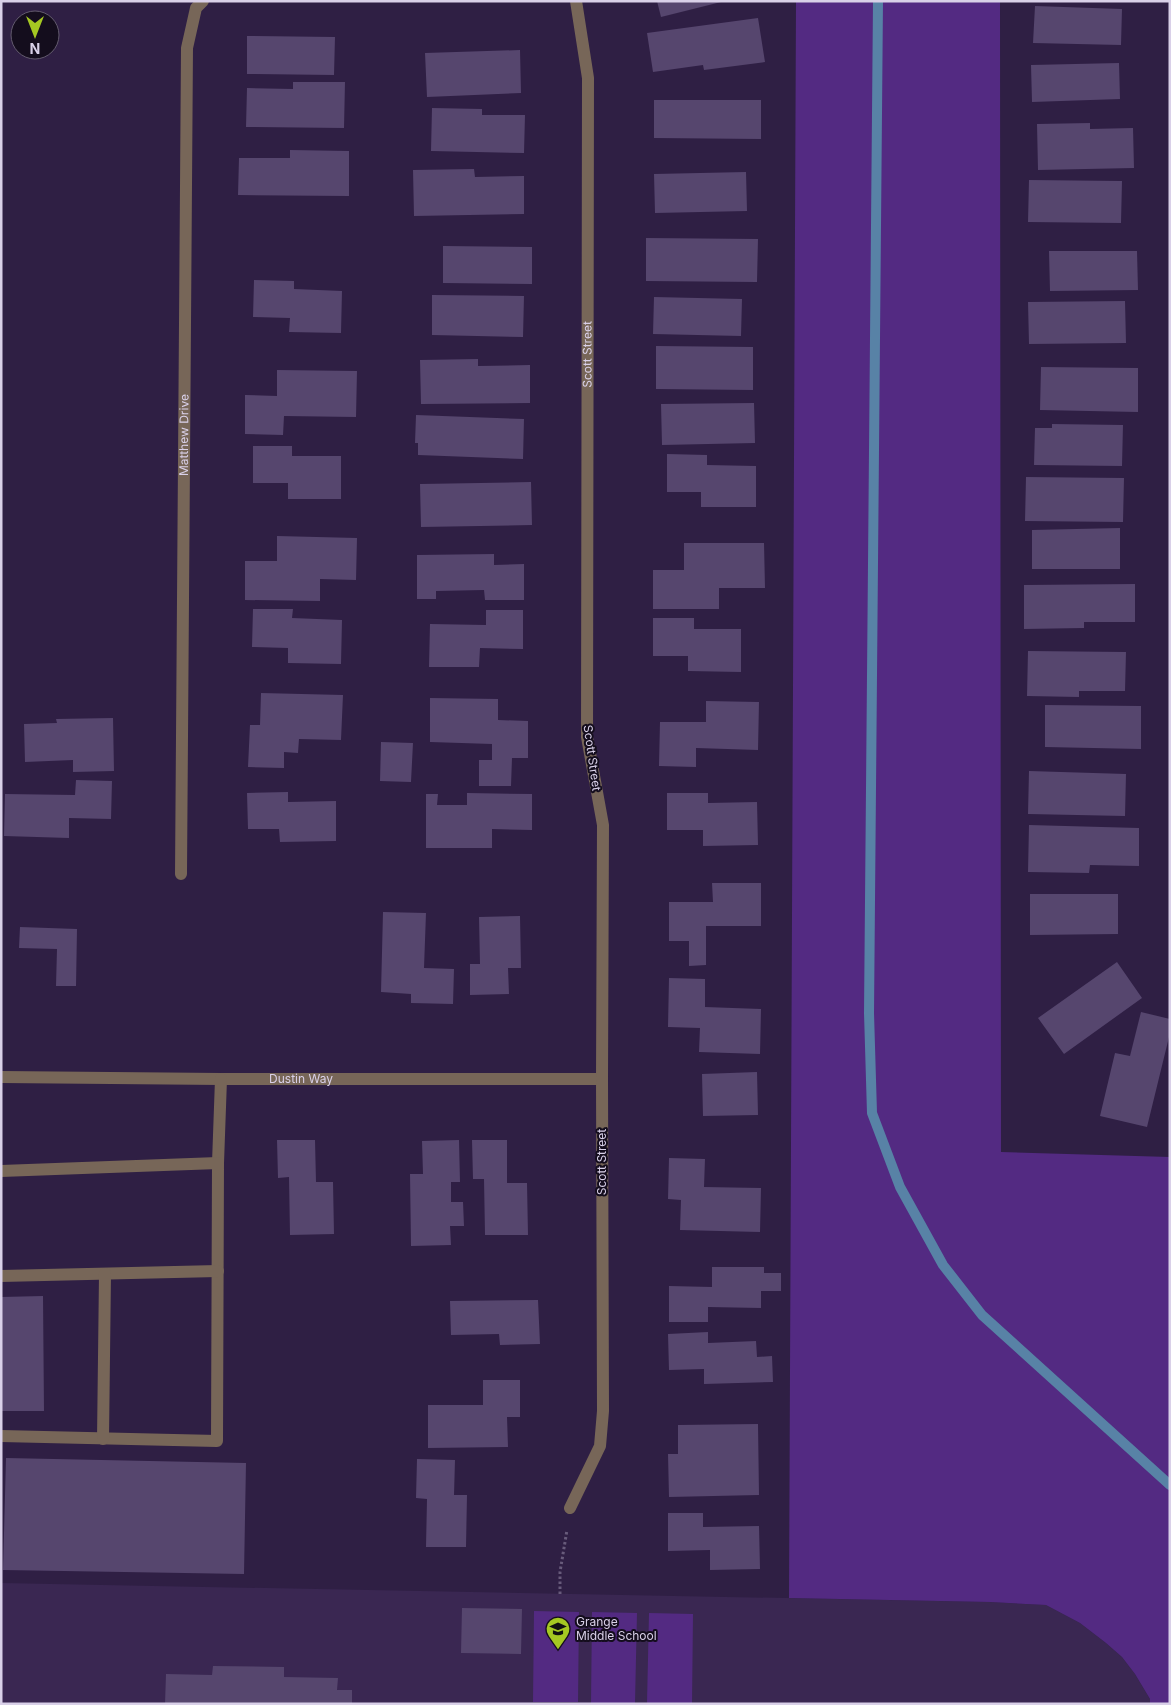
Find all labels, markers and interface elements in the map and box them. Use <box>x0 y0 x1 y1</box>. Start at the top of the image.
north arrow <box>10 10 60 60</box>
text: N <box>30 40 40 57</box>
street label: Scott Street <box>580 321 595 388</box>
street label: Matthew Drive <box>176 394 191 476</box>
street label: Scott Street <box>580 724 605 792</box>
street label: Dustin Way <box>269 1071 333 1086</box>
street label: Scott Street <box>594 1129 609 1195</box>
place label: Grange Middle School <box>576 1614 657 1643</box>
school or university icon: Grange Middle School <box>545 1616 571 1650</box>

